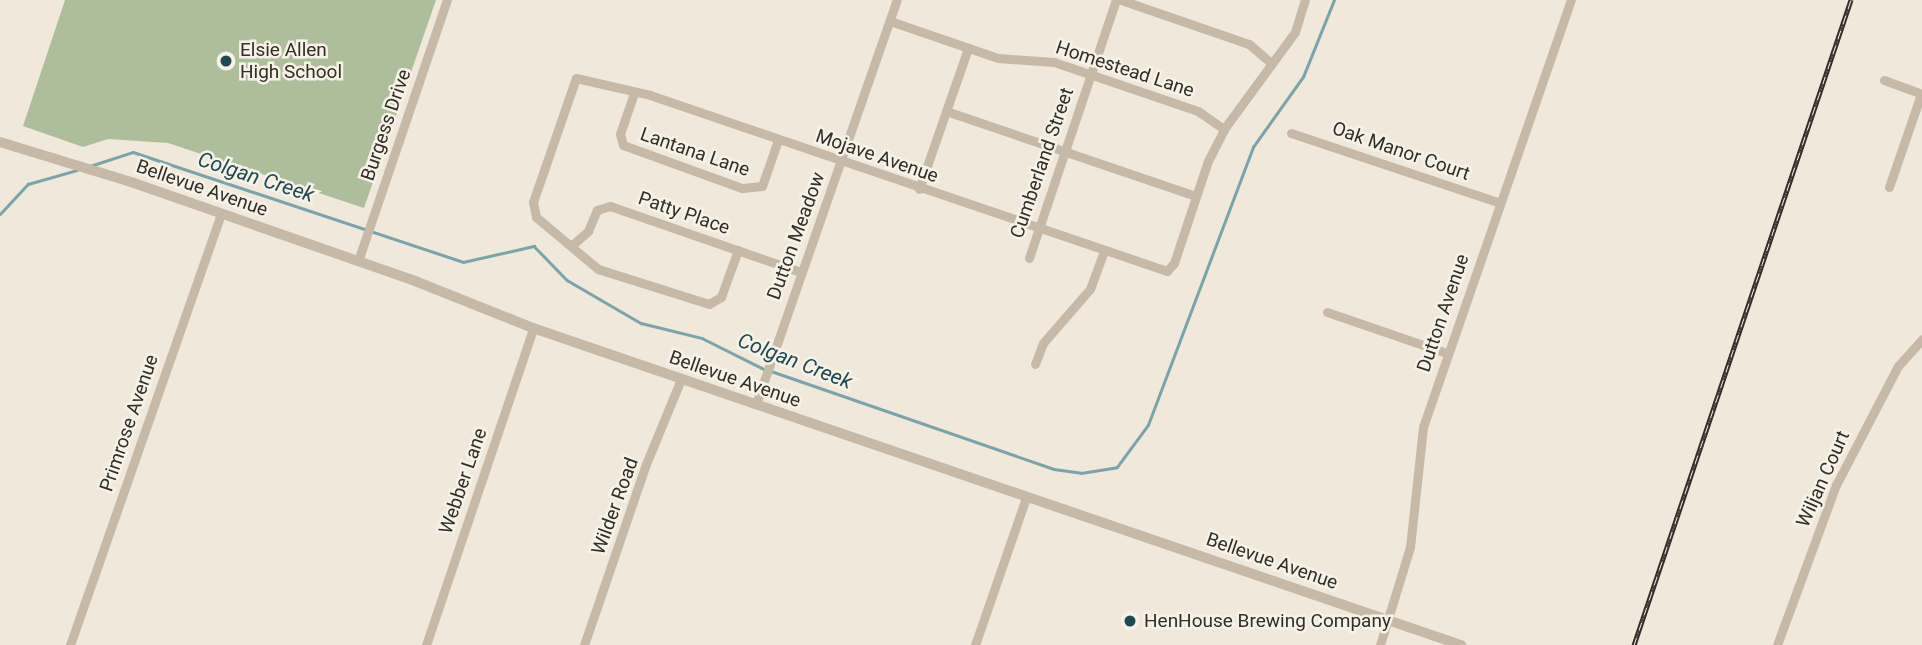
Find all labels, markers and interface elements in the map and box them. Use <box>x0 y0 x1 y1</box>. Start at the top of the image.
street label: Homestead Lane <box>1053 36 1197 102</box>
place label: Elsie Allen High School <box>240 39 342 83</box>
marker: Elsie Allen High School <box>218 53 234 69</box>
street label: Burgess Drive <box>356 66 416 184</box>
street label: Cumberland Street <box>1006 85 1078 241</box>
street label: Oak Manor Court <box>1329 117 1473 185</box>
street label: Lantana Lane <box>637 123 753 181</box>
street label: Mojave Avenue <box>813 124 941 188</box>
water label: Colgan Creek <box>195 146 317 208</box>
street label: Bellevue Avenue <box>133 155 271 221</box>
street label: Dutton Meadow <box>762 169 830 303</box>
street label: Patty Place <box>635 187 733 239</box>
street label: Dutton Avenue <box>1412 251 1474 375</box>
water label: Colgan Creek <box>734 328 856 394</box>
street label: Bellevue Avenue <box>666 346 804 412</box>
street label: Primrose Avenue <box>95 351 163 495</box>
street label: Webber Lane <box>434 425 492 537</box>
street label: Wiljan Court <box>1792 427 1854 531</box>
street label: Wilder Road <box>587 454 643 558</box>
street label: Bellevue Avenue <box>1203 528 1341 594</box>
place label: HenHouse Brewing Company <box>1144 610 1391 632</box>
marker: HenHouse Brewing Company <box>1122 613 1138 629</box>

